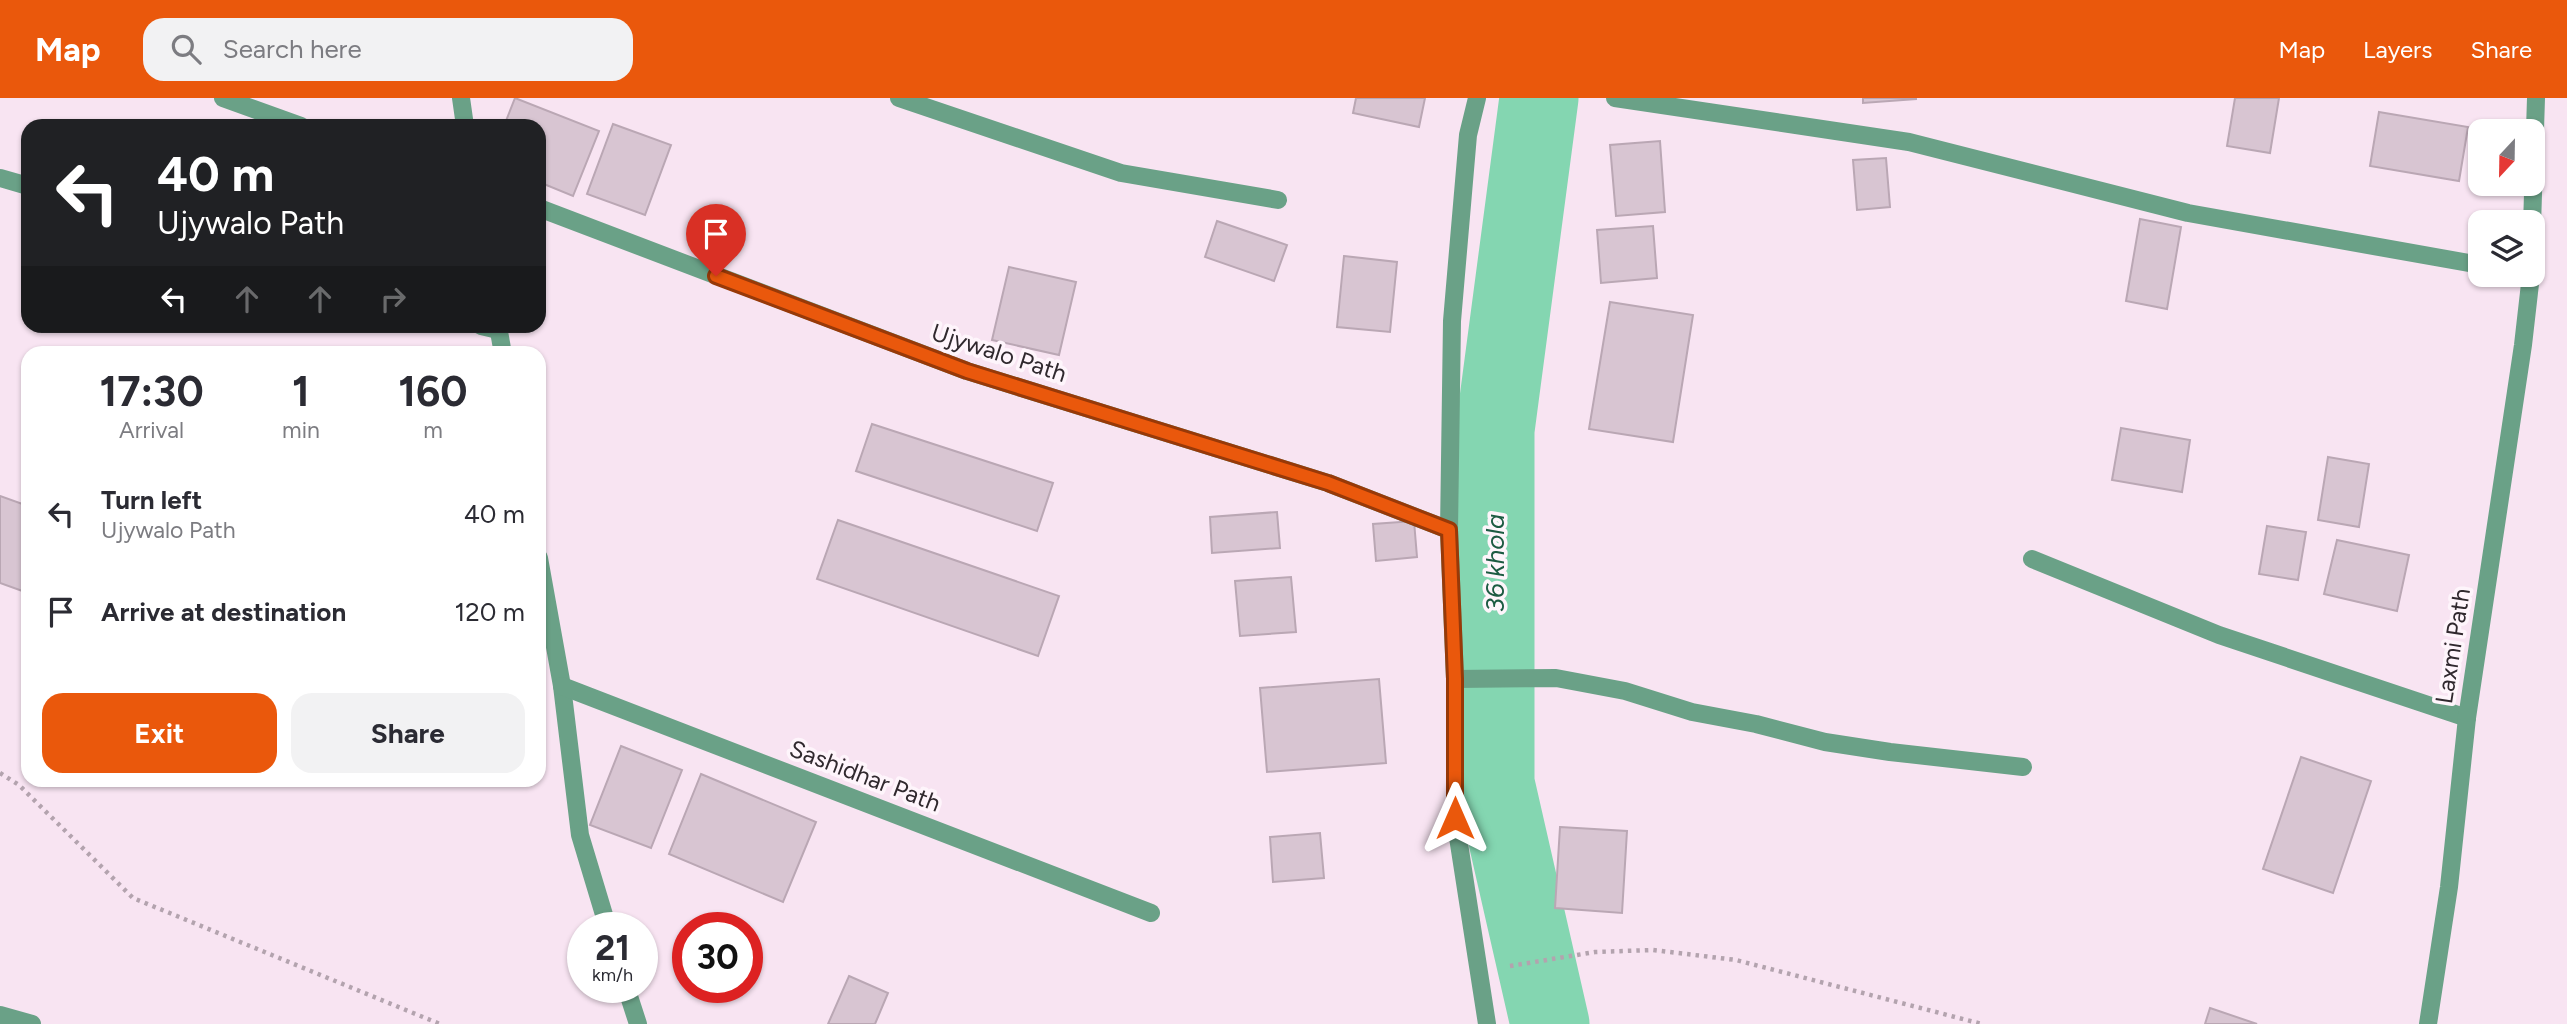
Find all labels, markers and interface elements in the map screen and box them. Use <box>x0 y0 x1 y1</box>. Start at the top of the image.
search box <box>143 18 633 81</box>
text: Map <box>35 30 101 69</box>
icon: search <box>167 30 205 68</box>
text: Search here <box>223 33 362 65</box>
text: Map <box>2278 35 2325 64</box>
text: Layers <box>2363 35 2432 64</box>
text: Share <box>2470 35 2532 64</box>
north arrow <box>2468 119 2544 196</box>
map controls <box>2468 119 2545 287</box>
text: 40 m <box>157 144 274 203</box>
icon: left <box>42 147 133 238</box>
text: Ujywalo Path <box>157 204 344 242</box>
pin <box>686 204 746 276</box>
button: layers <box>2468 210 2545 287</box>
icon: arrive <box>697 215 735 253</box>
icon: left <box>155 280 193 318</box>
icon: ahead <box>228 280 266 318</box>
icon: ahead <box>301 280 339 318</box>
icon: right <box>374 280 412 318</box>
street label: Ujywalo Path <box>928 317 1070 388</box>
text: 17:30 <box>99 366 204 417</box>
text: 1 <box>292 366 310 417</box>
text: 160 <box>398 366 468 417</box>
text: Arrival <box>119 416 184 444</box>
text: min <box>282 416 320 444</box>
text: m <box>423 416 443 444</box>
text: Turn left <box>101 484 202 516</box>
icon: left <box>42 495 80 533</box>
text: 40 m <box>464 498 525 530</box>
water label: 36 khola <box>1479 514 1511 612</box>
text: Ujywalo Path <box>101 516 235 544</box>
street label: Laxmi Path <box>2429 586 2476 706</box>
icon: arrive <box>42 593 80 631</box>
text: Arrive at destination <box>101 596 346 628</box>
text: 120 m <box>455 596 525 628</box>
button: Exit <box>42 693 277 773</box>
button: Share <box>291 693 525 773</box>
street label: Sashidhar Path <box>786 733 945 818</box>
position arrow <box>1418 781 1492 855</box>
speed limit sign: 30 <box>672 912 763 1003</box>
text: 21 <box>595 927 630 969</box>
text: km/h <box>592 964 633 986</box>

